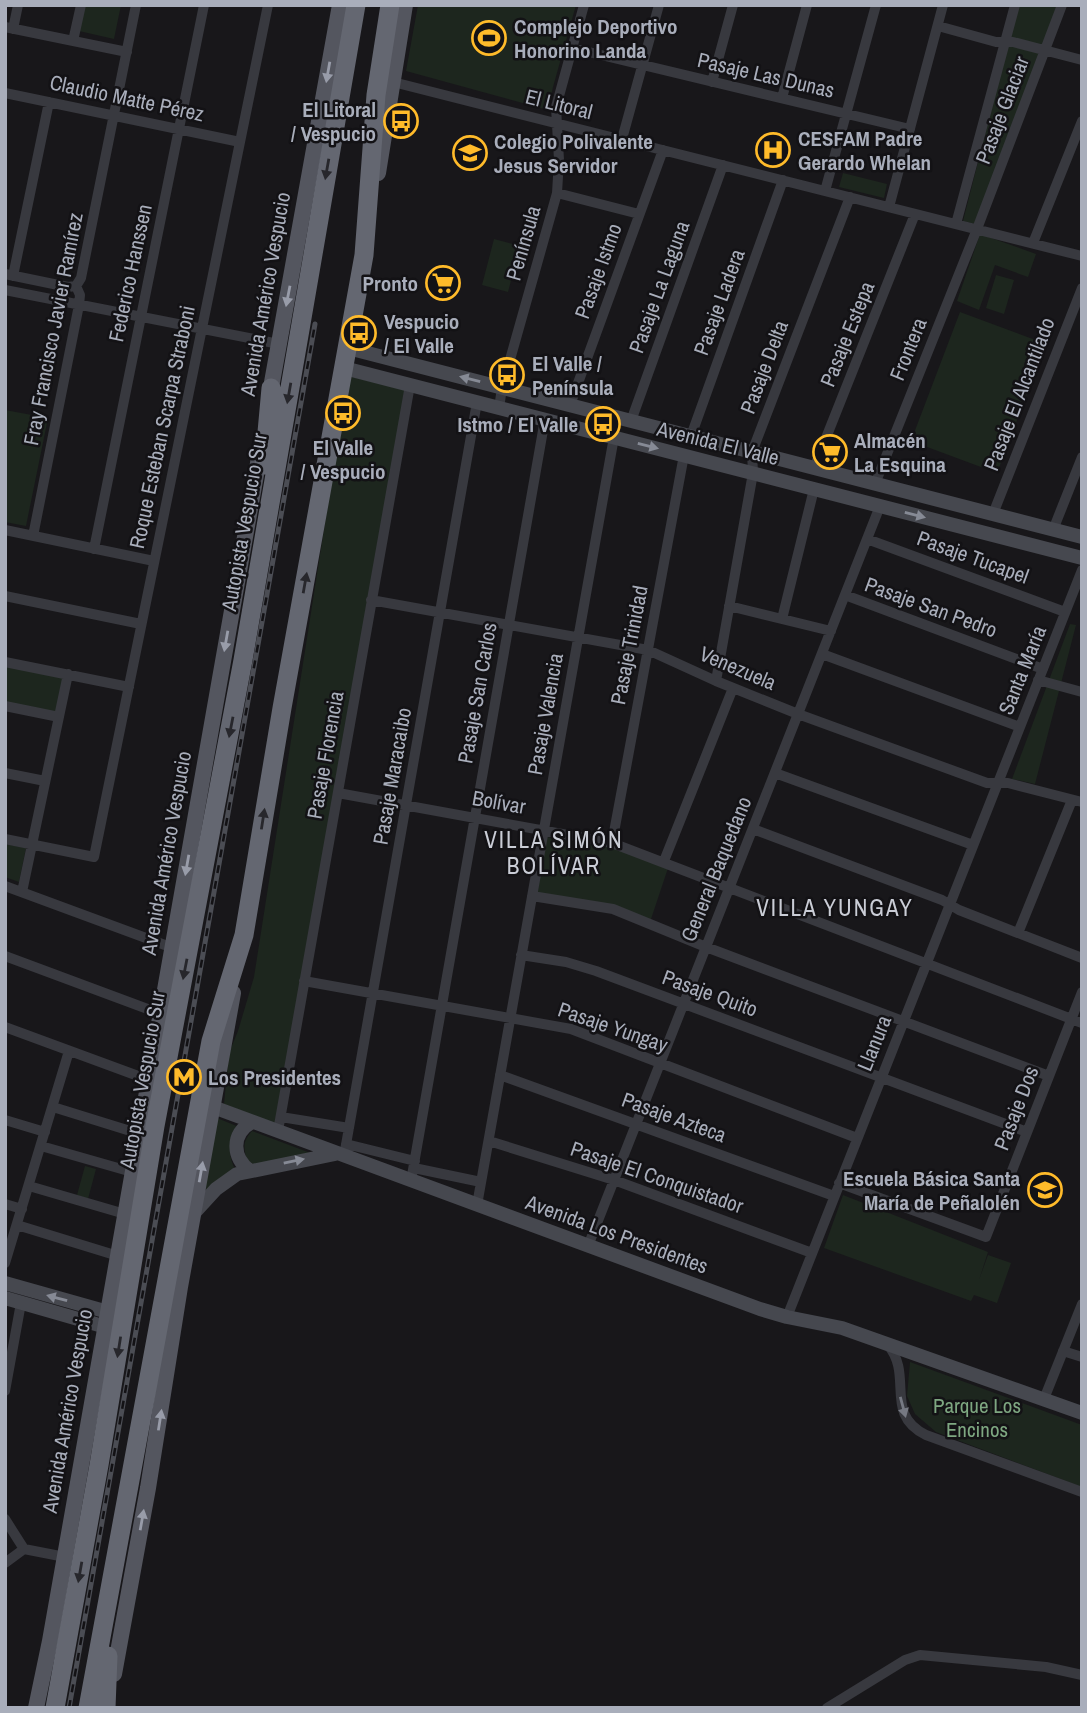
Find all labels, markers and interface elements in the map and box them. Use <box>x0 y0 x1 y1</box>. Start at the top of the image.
place label: Complejo Deportivo Honorino Landa <box>514 12 678 65</box>
sports icon: Complejo Deportivo Honorino Landa <box>470 19 508 57</box>
street label: Pasaje Las Dunas <box>695 45 837 105</box>
street label: Pasaje Glaciar <box>968 52 1036 168</box>
one-way arrow <box>322 61 333 83</box>
street label: Claudio Matte Pérez <box>47 67 207 129</box>
street label: El Litoral <box>523 82 595 126</box>
place label: El Litoral / Vespucio <box>291 95 376 148</box>
bus stop icon: El Litoral / Vespucio <box>382 102 420 140</box>
place label: CESFAM Padre Gerardo Whelan <box>798 124 931 177</box>
place label: Colegio Polivalente Jesus Servidor <box>494 127 653 180</box>
hospital icon: CESFAM Padre Gerardo Whelan <box>754 131 792 169</box>
school or university icon: Colegio Polivalente Jesus Servidor <box>451 134 489 172</box>
one-way arrow <box>322 158 333 180</box>
street label: Avenida Américo Vespucio <box>233 190 297 399</box>
street label: Federico Hanssen <box>101 202 159 344</box>
street label: Península <box>499 202 548 284</box>
street label: Fray Francisco Javier Ramírez <box>16 210 90 448</box>
street label: Pasaje La Laguna <box>622 216 697 357</box>
street label: Pasaje Istmo <box>567 219 629 323</box>
street label: Pasaje Ladera <box>686 244 752 359</box>
supermarket icon: Pronto <box>424 264 462 302</box>
place label: Pronto <box>363 269 418 298</box>
street label: Pasaje Estepa <box>813 277 881 391</box>
one-way arrow <box>282 285 293 307</box>
street label: Roque Esteban Scarpa Straboni <box>122 303 202 551</box>
place label: Vespucio / El Valle <box>384 307 459 360</box>
street label: Frontera <box>882 313 934 385</box>
street label: Pasaje El Alcantilado <box>976 313 1062 475</box>
bus stop icon: Vespucio / El Valle <box>340 314 378 352</box>
street label: Pasaje Delta <box>733 316 795 418</box>
place label: El Valle / Península <box>532 349 614 402</box>
bus stop icon: El Valle / Península <box>488 356 526 394</box>
one-way arrow <box>459 374 480 384</box>
one-way arrow <box>283 382 294 404</box>
bus stop icon: El Valle / Vespucio <box>324 394 362 432</box>
bus stop icon: Istmo / El Valle <box>584 405 622 443</box>
place label: Istmo / El Valle <box>457 410 578 439</box>
street label: Avenida El Valle <box>653 414 782 472</box>
place label: Almacén La Esquina <box>854 426 946 479</box>
street label: Autopista Vespucio Sur <box>214 431 274 614</box>
place label: El Valle / Vespucio <box>301 433 385 486</box>
supermarket icon: Almacén La Esquina <box>811 433 849 471</box>
one-way arrow <box>637 441 659 452</box>
one-way arrow <box>904 510 926 521</box>
street label: Pasaje Tucapel <box>913 523 1033 591</box>
street label: Pasaje San Pedro <box>861 570 1001 644</box>
one-way arrow <box>300 572 311 594</box>
street label: Pasaje Trinidad <box>603 583 655 707</box>
street label: Pasaje San Carlos <box>450 620 504 766</box>
street label: Santa María <box>991 621 1053 719</box>
one-way arrow <box>221 630 232 652</box>
street label: Venezuela <box>695 639 781 697</box>
street label: Pasaje Valencia <box>520 650 570 777</box>
street label: Pasaje Florencia <box>300 688 351 821</box>
street label: Pasaje Maracaibo <box>366 705 418 847</box>
one-way arrow <box>225 716 236 738</box>
street label: Avenida Américo Vespucio <box>134 749 198 958</box>
street label: Bolívar <box>470 783 528 821</box>
street label: General Baquedano <box>674 792 758 946</box>
one-way arrow <box>258 808 269 830</box>
district label: VILLA SIMÓN BOLÍVAR <box>484 824 624 881</box>
one-way arrow <box>181 854 192 876</box>
district label: VILLA YUNGAY <box>756 892 914 923</box>
one-way arrow <box>179 958 190 980</box>
street label: Pasaje Quito <box>658 962 762 1024</box>
street label: Autopista Vespucio Sur <box>112 989 172 1172</box>
street label: Pasaje Yungay <box>554 995 672 1059</box>
street label: Llanura <box>850 1011 898 1075</box>
metro station icon: Los Presidentes <box>165 1058 203 1096</box>
street label: Pasaje Dos <box>987 1062 1045 1154</box>
place label: Los Presidentes <box>208 1063 341 1092</box>
street label: Pasaje Azteca <box>618 1085 731 1149</box>
street label: Pasaje El Conquistador <box>567 1134 747 1220</box>
one-way arrow <box>283 1156 305 1167</box>
one-way arrow <box>196 1161 207 1183</box>
place label: Escuela Básica Santa María de Peñalolén <box>843 1164 1020 1217</box>
school or university icon: Escuela Básica Santa María de Peñalolén <box>1026 1171 1064 1209</box>
street label: Avenida Los Presidentes <box>521 1187 712 1280</box>
one-way arrow <box>46 1292 67 1302</box>
street label: Avenida Américo Vespucio <box>35 1307 99 1516</box>
one-way arrow <box>113 1336 124 1358</box>
park label: Parque Los Encinos <box>933 1391 1021 1444</box>
one-way arrow <box>898 1396 908 1417</box>
one-way arrow <box>155 1409 166 1431</box>
one-way arrow <box>137 1509 148 1531</box>
one-way arrow <box>75 1561 86 1583</box>

